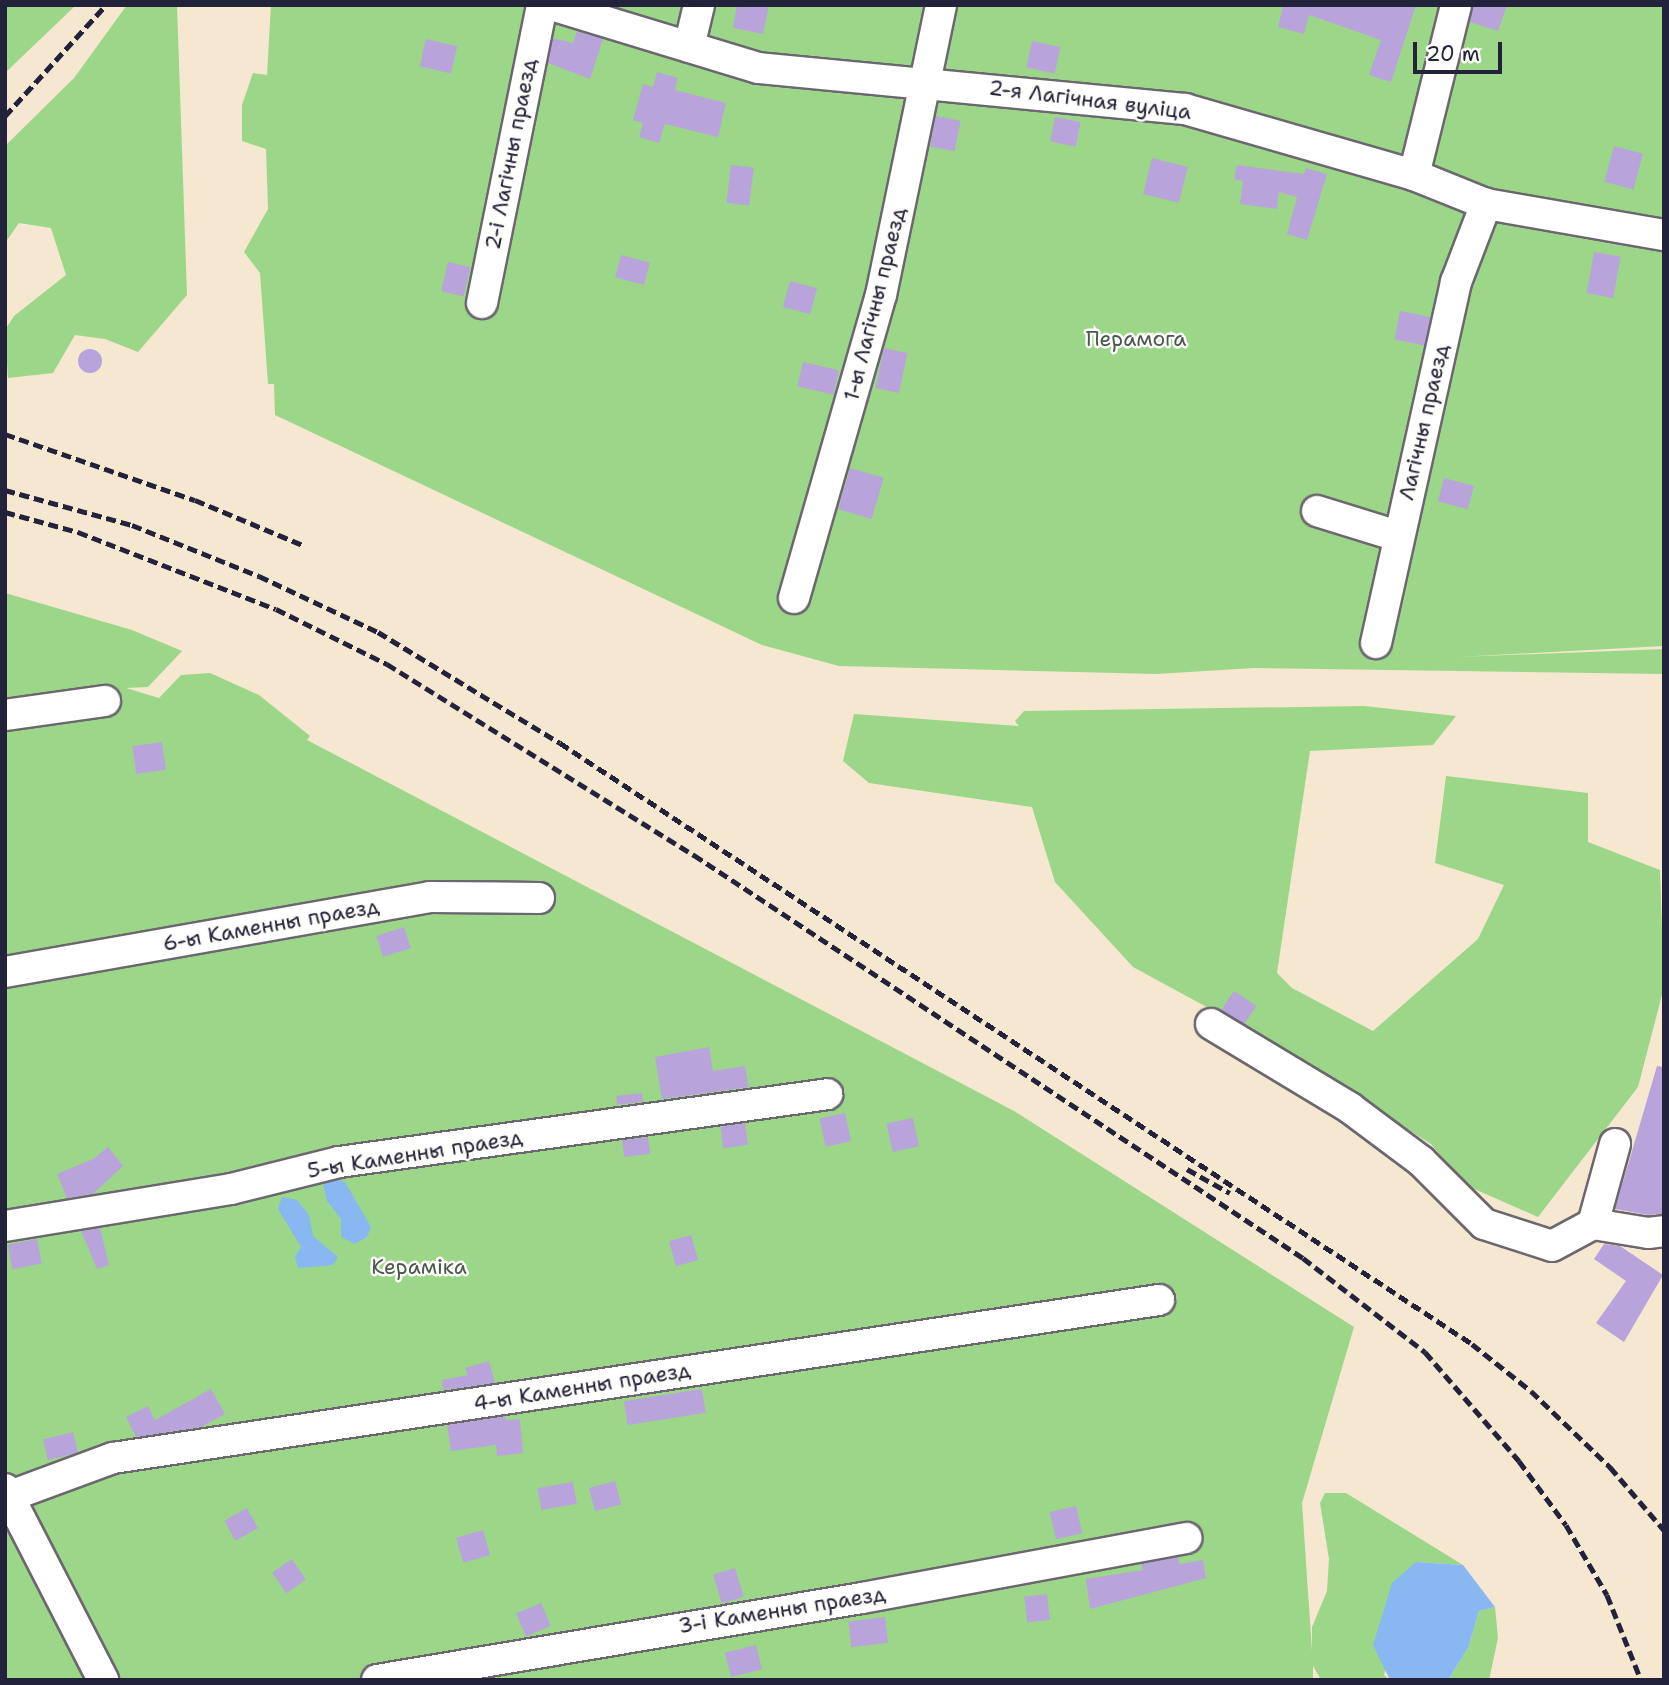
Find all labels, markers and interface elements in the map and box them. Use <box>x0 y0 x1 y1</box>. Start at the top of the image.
scale bar <box>1417 28 1506 72</box>
text: 20 m <box>1426 40 1480 68</box>
street label: 2-і Лагічны праезд <box>480 56 542 252</box>
street label: 2-я Лагічная вуліца <box>987 75 1193 125</box>
street label: 1-ы Лагічны праезд <box>839 205 911 403</box>
park label: Перамога <box>1086 326 1186 352</box>
street label: Лагічны праезд <box>1394 341 1454 503</box>
street label: 6-ы Каменны праезд <box>161 894 381 956</box>
street label: 5-ы Каменны праезд <box>306 1125 524 1183</box>
park label: Кераміка <box>371 1254 467 1280</box>
street label: 4-ы Каменны праезд <box>472 1357 692 1417</box>
street label: 3-і Каменны праезд <box>677 1581 887 1639</box>

